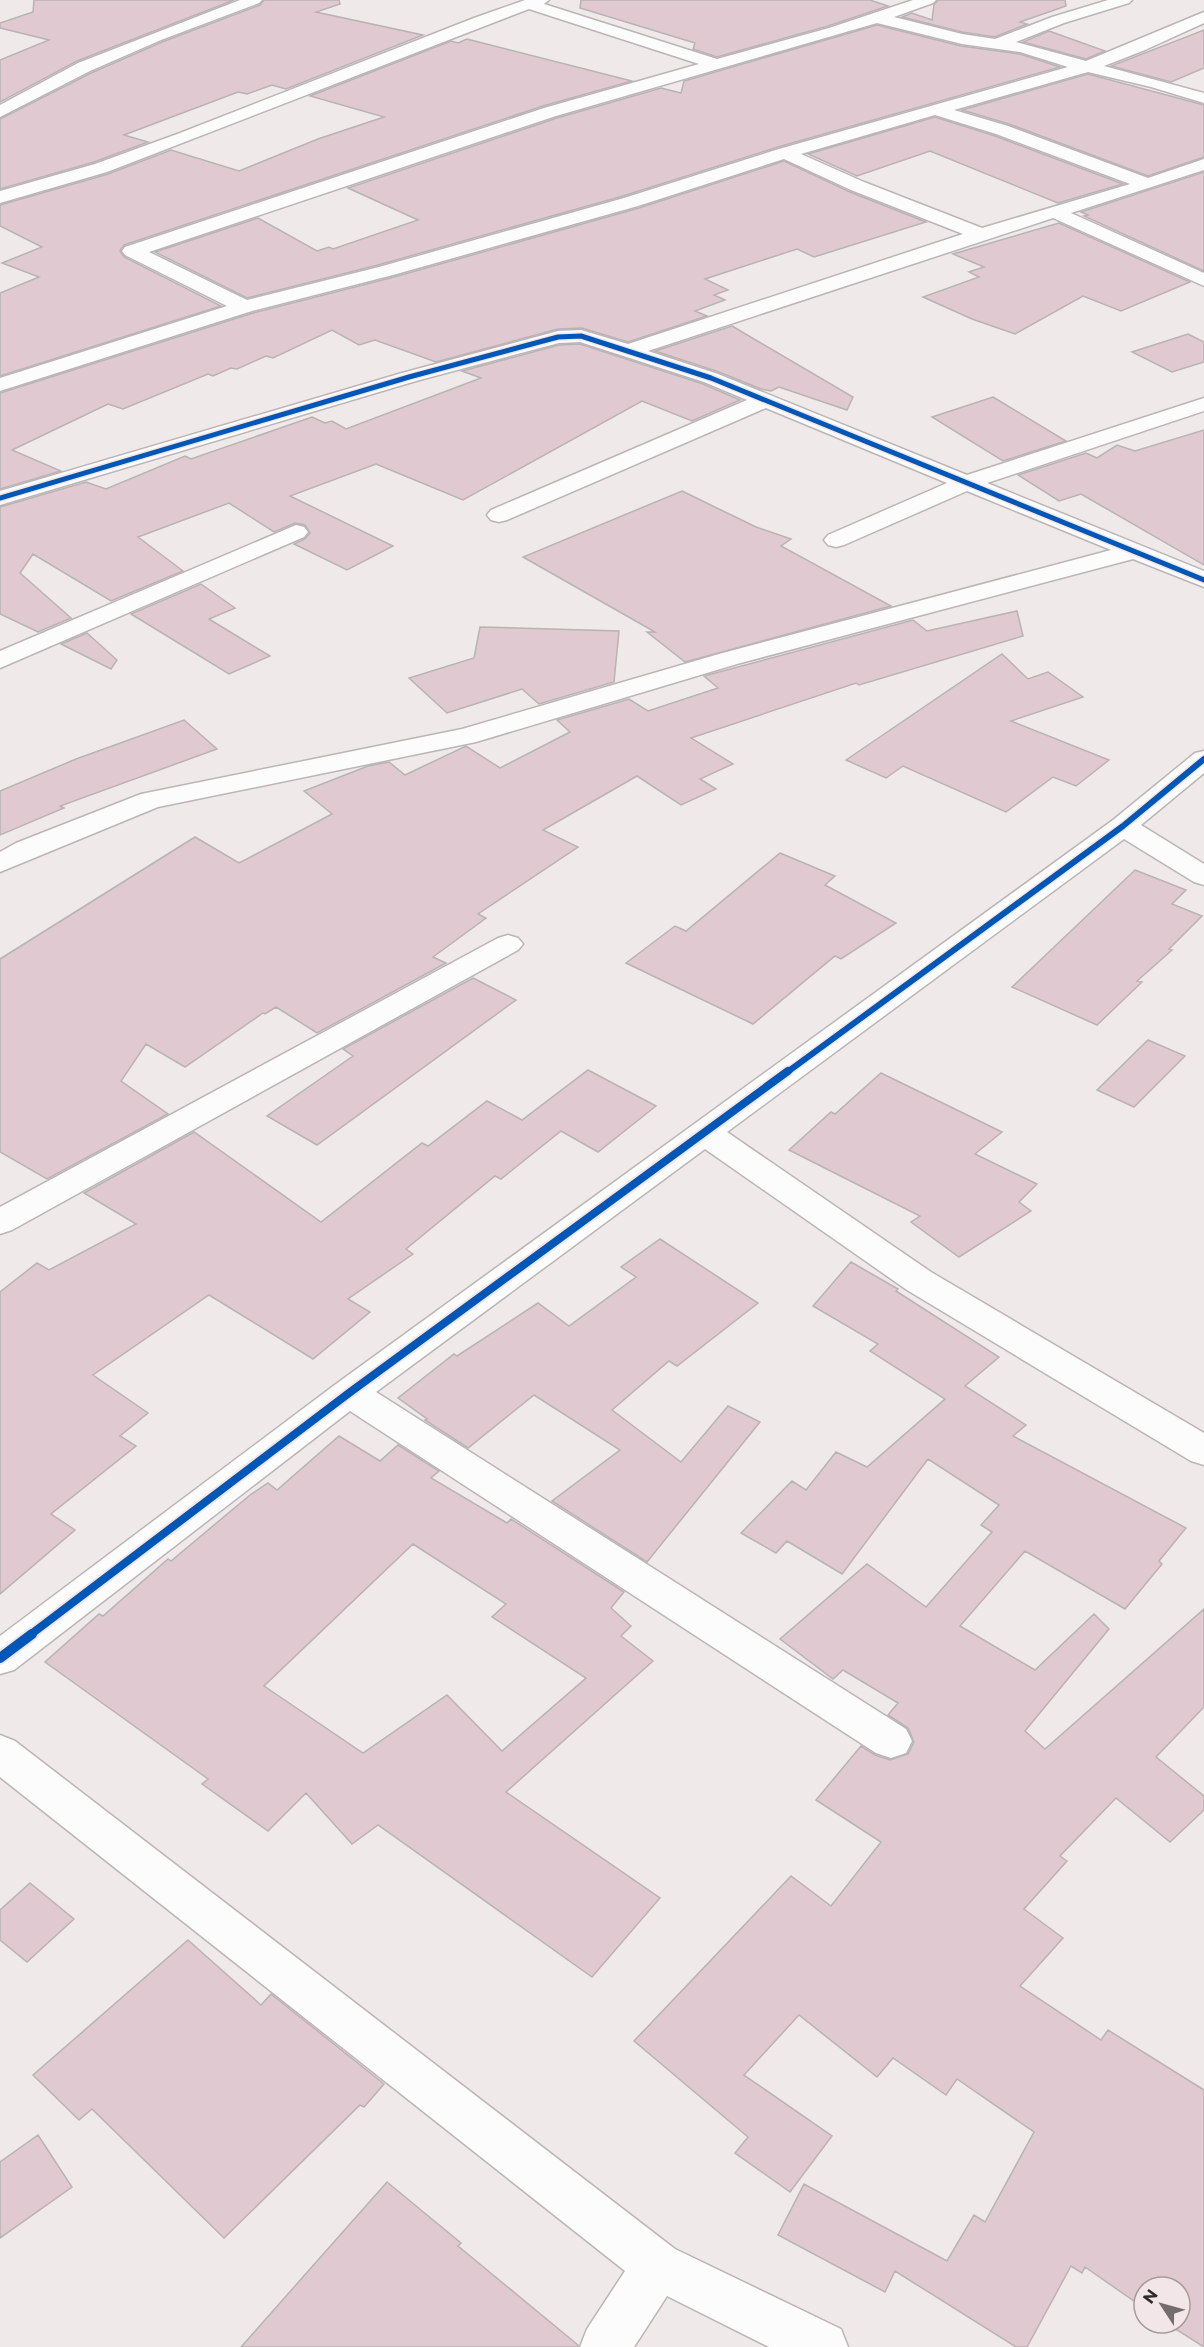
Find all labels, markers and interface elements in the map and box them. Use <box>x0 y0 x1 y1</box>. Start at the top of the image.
north arrow <box>1132 2275 1192 2335</box>
text: N <box>1139 2286 1162 2307</box>

